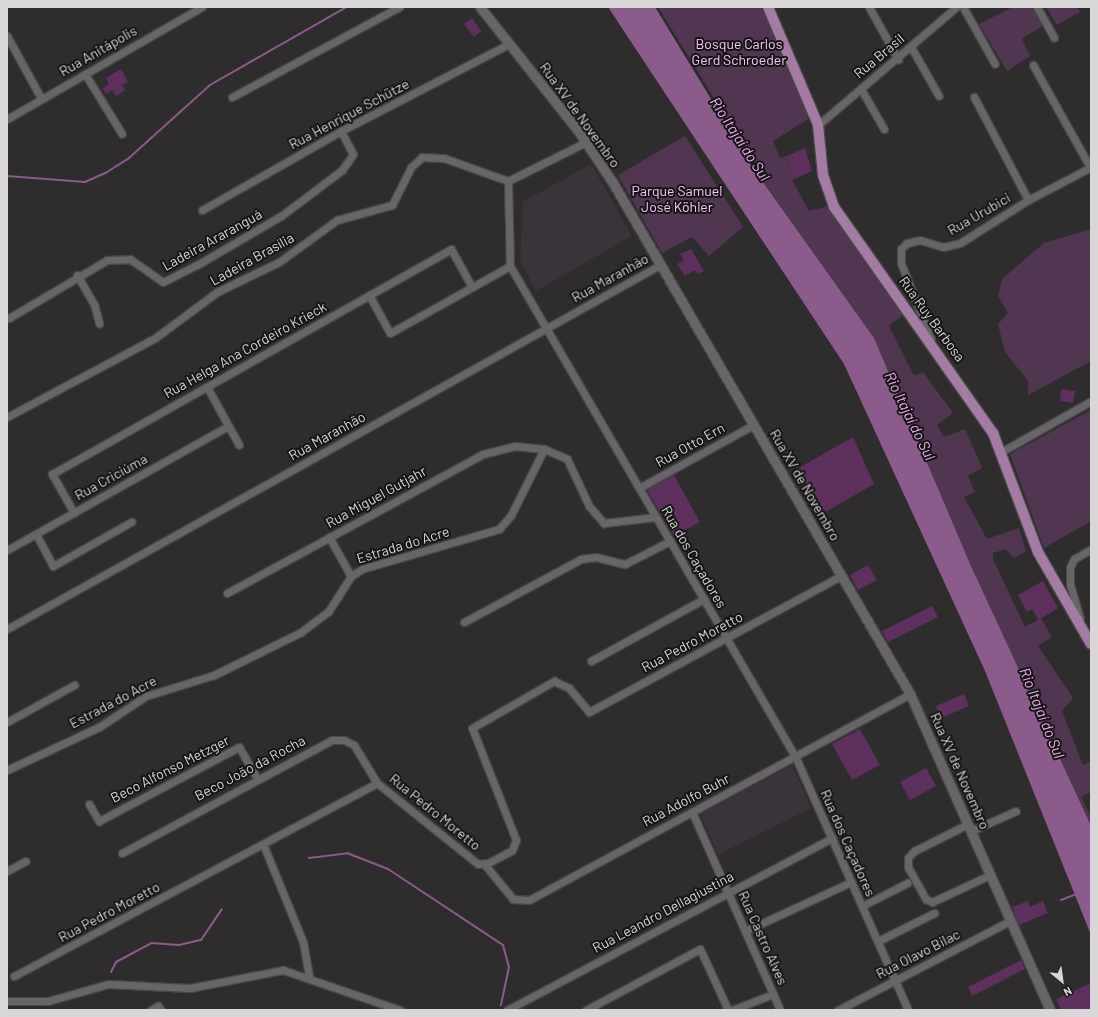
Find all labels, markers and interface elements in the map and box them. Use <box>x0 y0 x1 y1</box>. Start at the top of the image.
street label: Rua Anitápolis <box>56 22 140 80</box>
street label: Rua Brasil <box>850 30 908 82</box>
park label: Bosque Carlos Gerd Schroeder <box>692 36 786 68</box>
street label: Rua XV de Novembro <box>536 59 624 171</box>
street label: Rua Henrique Schütze <box>286 75 412 153</box>
water label: Rio Itajaí do Sul <box>706 94 774 184</box>
park label: Parque Samuel José Köhler <box>632 183 722 216</box>
street label: Rua Urubici <box>945 189 1013 239</box>
street label: Ladeira Araranguá <box>159 206 265 274</box>
street label: Ladeira Brasília <box>207 229 297 289</box>
street label: Rua Maranhão <box>569 250 651 306</box>
street label: Rua Ruy Barbosa <box>895 273 969 365</box>
street label: Rua Helga Ana Cordeiro Krieck <box>161 298 329 402</box>
water label: Rio Itajaí do Sul <box>881 369 939 463</box>
street label: Rua Maranhão <box>286 408 368 464</box>
street label: Rua Otto Ern <box>653 419 727 471</box>
street label: Rua XV de Novembro <box>766 426 844 544</box>
street label: Rua Criciúma <box>72 450 150 504</box>
street label: Rua Miguel Gutjahr <box>323 462 429 532</box>
street label: Rua dos Caçadores <box>658 503 730 611</box>
street label: Estrada do Acre <box>355 523 451 567</box>
street label: Rua Pedro Moretto <box>638 608 746 676</box>
water label: Rio Itajaí do Sul <box>1016 665 1068 761</box>
street label: Estrada do Acre <box>67 672 159 732</box>
street label: Rua XV de Novembro <box>927 710 993 832</box>
street label: Beco Alfonso Metzger <box>108 732 232 806</box>
street label: Beco João da Rocha <box>192 732 308 804</box>
street label: Rua Pedro Moretto <box>386 770 484 854</box>
street label: Rua Adolfo Buhr <box>640 770 732 830</box>
street label: Rua dos Caçadores <box>817 787 879 899</box>
street label: Rua Leandro Dellagiustina <box>590 868 736 956</box>
street label: Rua Pedro Moretto <box>55 878 163 946</box>
street label: Rua Castro Alves <box>735 888 791 988</box>
street label: Rua Olavo Bilac <box>873 926 963 982</box>
north arrow <box>1042 961 1082 1001</box>
text: N <box>1062 984 1074 999</box>

